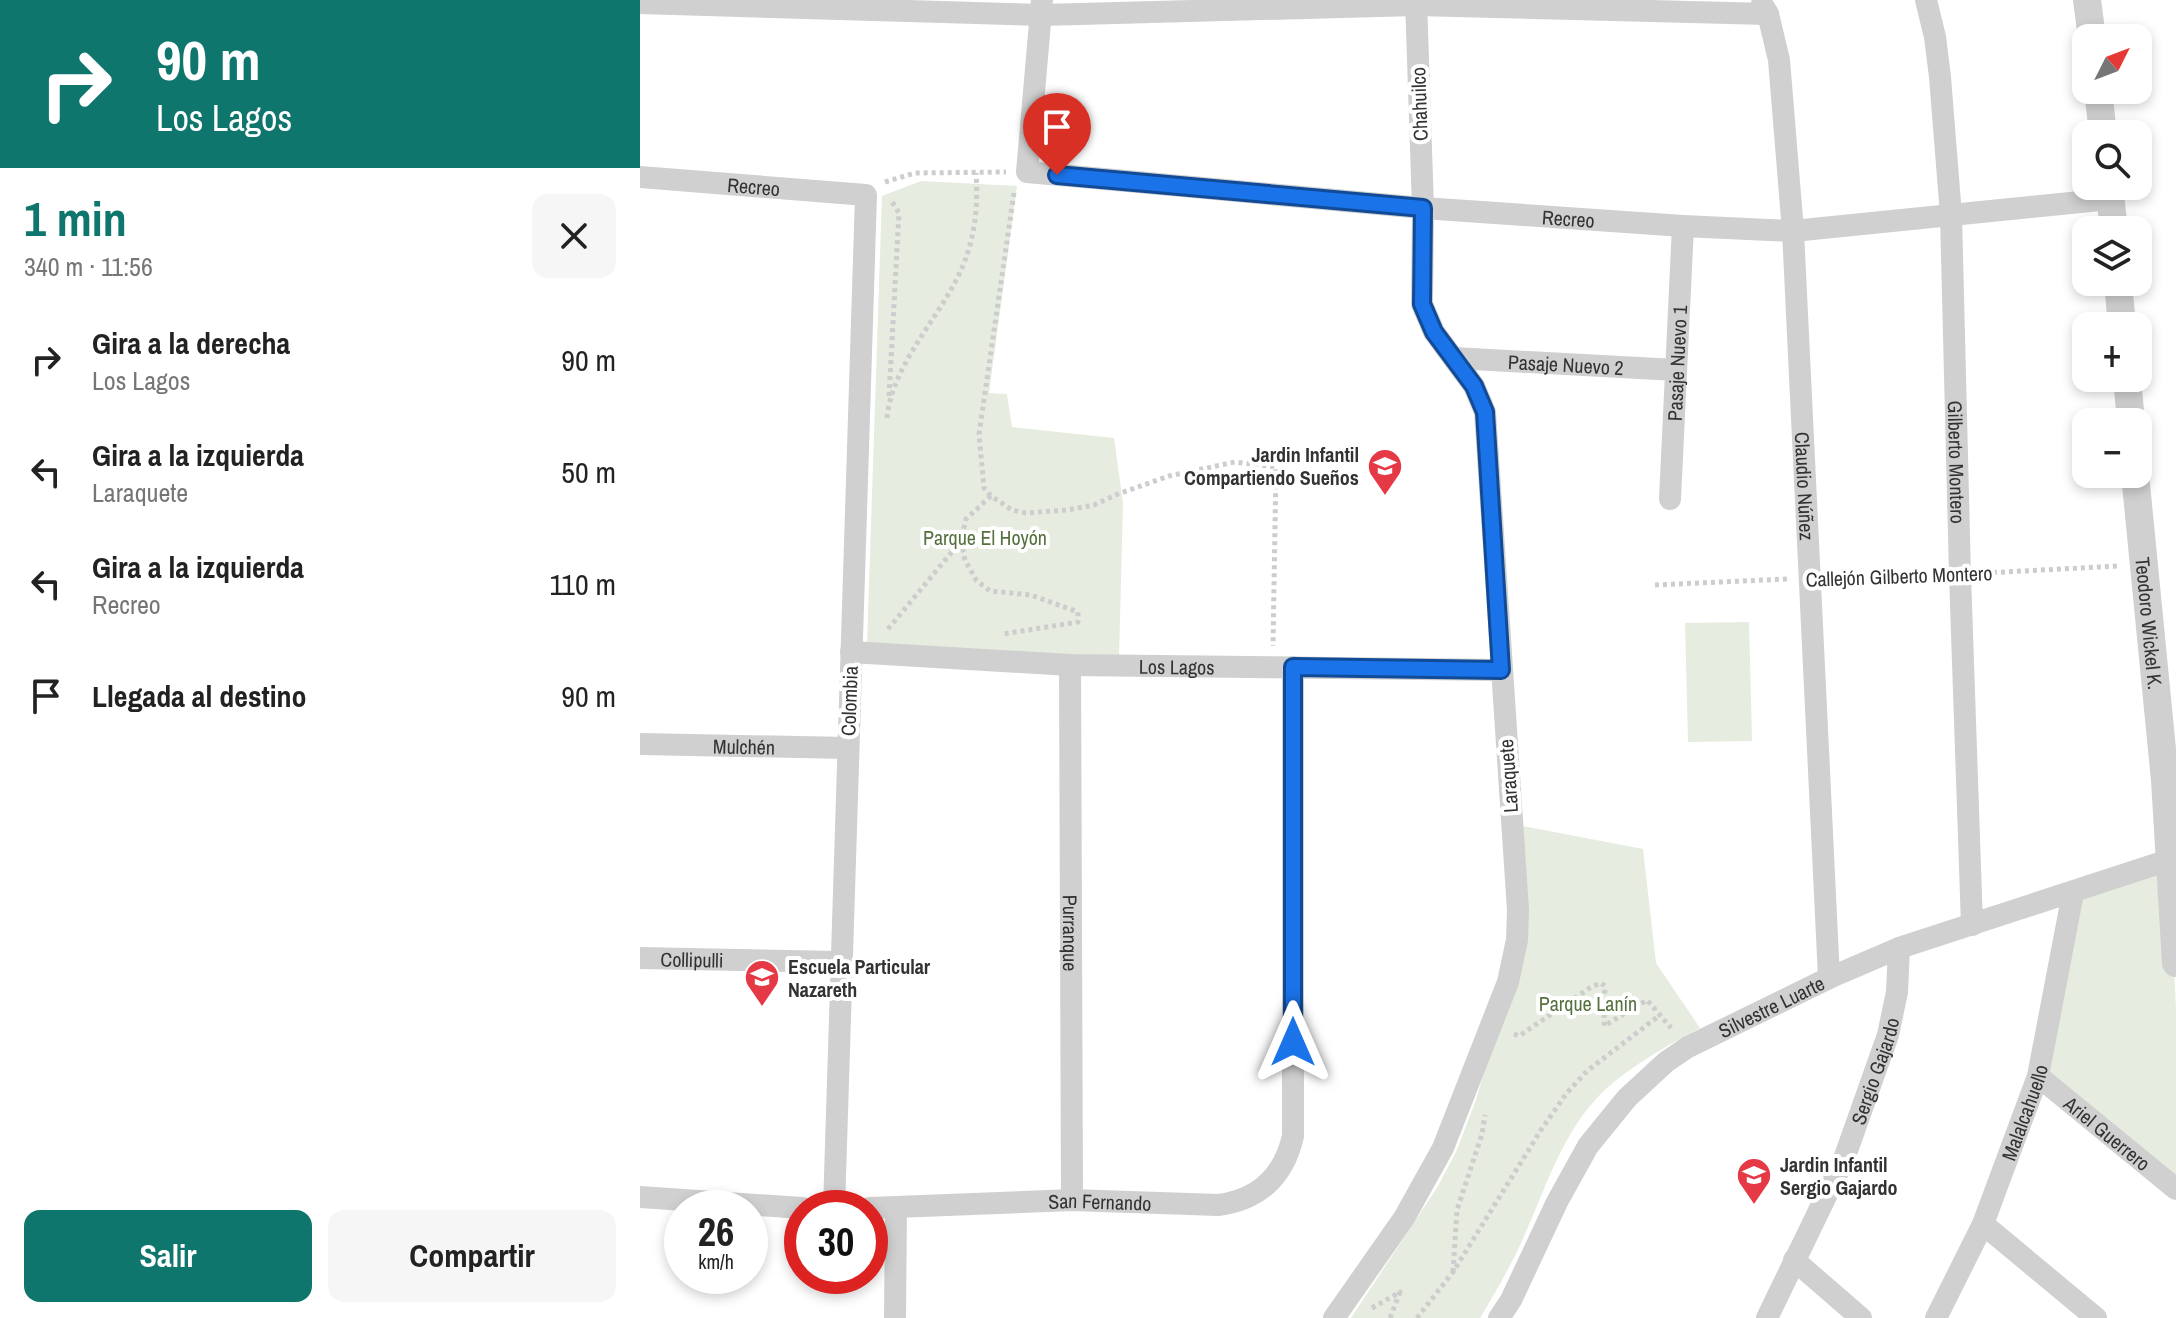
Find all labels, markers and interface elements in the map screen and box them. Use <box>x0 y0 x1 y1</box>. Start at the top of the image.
text: 90 m <box>156 22 261 97</box>
north arrow <box>2072 24 2152 104</box>
map controls <box>2072 24 2152 488</box>
icon: right <box>24 32 128 136</box>
street label: Chahuilco <box>1404 67 1434 141</box>
pin <box>1023 93 1091 175</box>
text: Los Lagos <box>156 94 292 142</box>
icon: arrive <box>1035 105 1079 149</box>
button: search <box>2072 120 2152 200</box>
street label: Recreo <box>726 170 781 202</box>
text: 1 min <box>24 186 127 251</box>
button: close <box>532 194 616 278</box>
street label: Recreo <box>1541 203 1596 233</box>
button: layers <box>2072 216 2152 296</box>
text: 340 m · 11:56 <box>24 249 153 284</box>
street label: Pasaje Nuevo 1 <box>1660 305 1693 422</box>
button: + <box>2072 312 2152 392</box>
text: Gira a la derecha <box>92 323 290 363</box>
icon: right <box>24 338 68 382</box>
text: 90 m <box>561 340 616 380</box>
street label: Pasaje Nuevo 2 <box>1507 347 1624 381</box>
text: Los Lagos <box>92 363 190 398</box>
street label: Gilberto Montero <box>1942 400 1972 524</box>
button: − <box>2072 408 2152 488</box>
street label: Claudio Núñez <box>1789 431 1821 541</box>
text: Gira a la izquierda <box>92 435 304 475</box>
place label: Jardin Infantil Compartiendo Sueños <box>1184 441 1359 491</box>
school or university icon: Jardin Infantil Compartiendo Sueños <box>1366 447 1404 497</box>
icon: left <box>24 450 68 494</box>
text: 50 m <box>561 452 616 492</box>
text: Laraquete <box>92 475 188 510</box>
park label: Parque El Hoyón <box>923 524 1047 551</box>
text: Gira a la izquierda <box>92 547 304 587</box>
street label: Teodoro Wickel K. <box>2130 556 2170 691</box>
street label: Callejón Gilberto Montero <box>1805 559 1993 593</box>
icon: left <box>24 562 68 606</box>
text: 110 m <box>549 564 616 604</box>
text: Recreo <box>92 587 161 622</box>
street label: Los Lagos <box>1139 652 1215 680</box>
street label: Colombia <box>834 665 864 737</box>
icon: arrive <box>24 674 68 718</box>
text: Llegada al destino <box>92 676 307 716</box>
text: 90 m <box>561 676 616 716</box>
street label: Mulchén <box>713 732 775 760</box>
street label: Laraquete <box>1492 738 1524 814</box>
street label: Purranque <box>1057 895 1085 971</box>
street label: Collipulli <box>660 945 724 973</box>
place label: Escuela Particular Nazareth <box>788 953 931 1003</box>
school or university icon: Escuela Particular Nazareth <box>743 958 781 1008</box>
street label: Silvestre Luarte <box>1714 969 1829 1044</box>
park label: Parque Lanín <box>1539 990 1637 1017</box>
position arrow <box>1251 1000 1335 1084</box>
street label: Sergio Gajardo <box>1844 1015 1905 1128</box>
street label: Malalcahuello <box>1994 1062 2053 1164</box>
street label: Ariel Guerrero <box>2058 1089 2156 1176</box>
place label: Jardin Infantil Sergio Gajardo <box>1780 1151 1898 1201</box>
school or university icon: Jardin Infantil Sergio Gajardo <box>1735 1156 1773 1206</box>
street label: San Fernando <box>1048 1186 1152 1216</box>
speed limit sign: 30 <box>784 1190 888 1294</box>
text: 26 <box>698 1205 734 1258</box>
button: Salir <box>24 1210 312 1302</box>
button: Compartir <box>328 1210 616 1302</box>
text: km/h <box>698 1248 734 1275</box>

